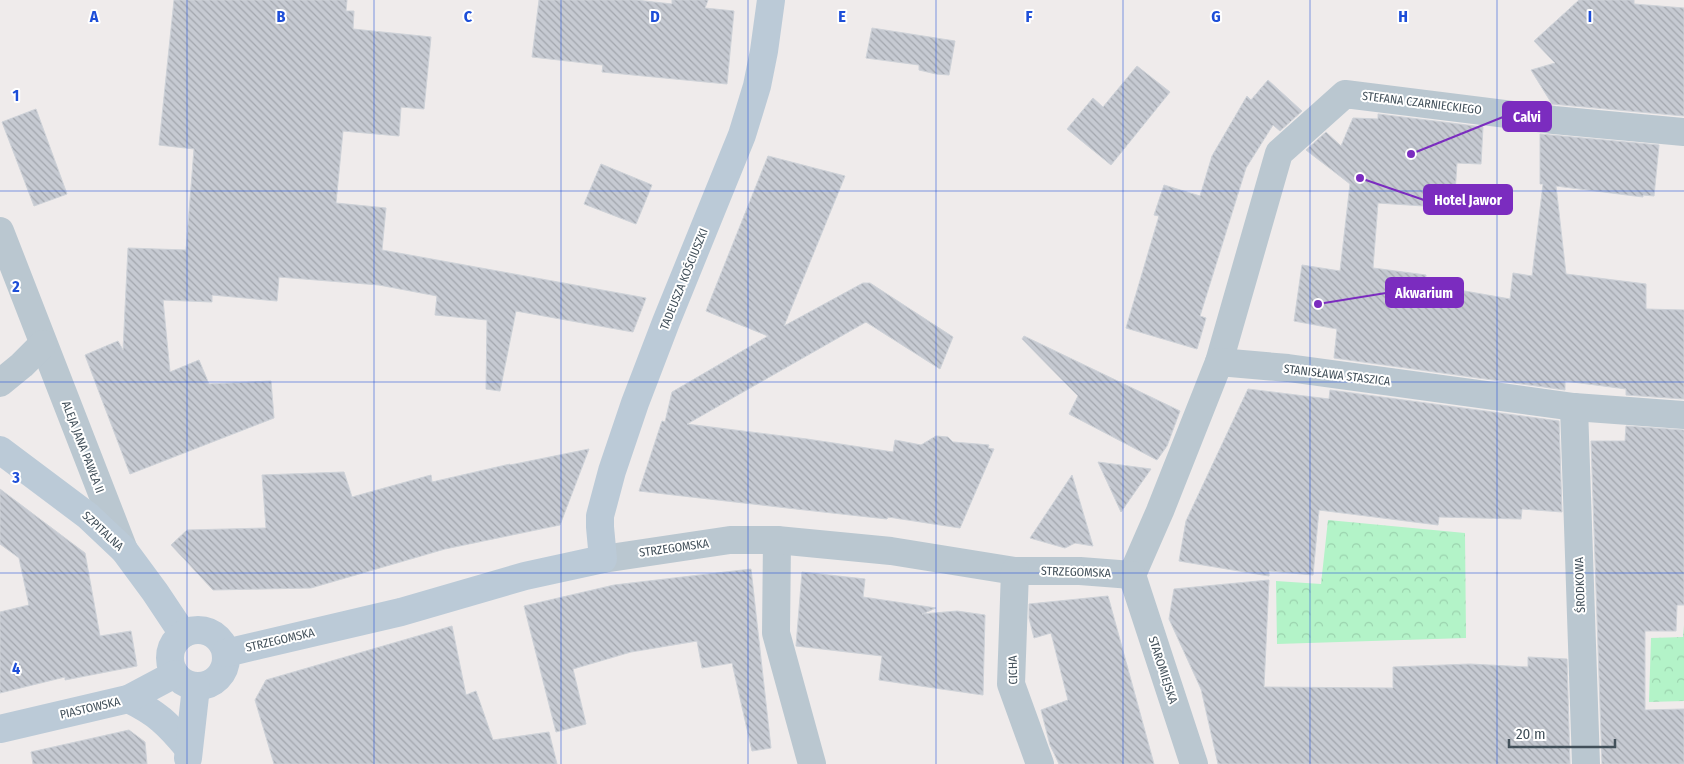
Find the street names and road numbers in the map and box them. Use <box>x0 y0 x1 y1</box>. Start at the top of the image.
street label: STEFANA CZARNIECKIEGO <box>1362 89 1482 117</box>
street label: TADEUSZA KOŚCIUSZKI <box>656 226 711 332</box>
street label: STANISŁAWA STASZICA <box>1283 362 1392 389</box>
street label: ALEJA JANA PAWŁA II <box>59 399 107 495</box>
street label: SZPITALNA <box>80 508 127 554</box>
street label: STRZEGOMSKA <box>638 536 710 560</box>
street label: ŚRODKOWA <box>1571 556 1588 613</box>
street label: STRZEGOMSKA <box>1041 564 1112 580</box>
street label: STRZEGOMSKA <box>244 625 316 655</box>
street label: STAROMIEJSKA <box>1146 635 1181 706</box>
street label: CICHA <box>1006 655 1020 685</box>
street label: PIASTOWSKA <box>58 694 122 722</box>

